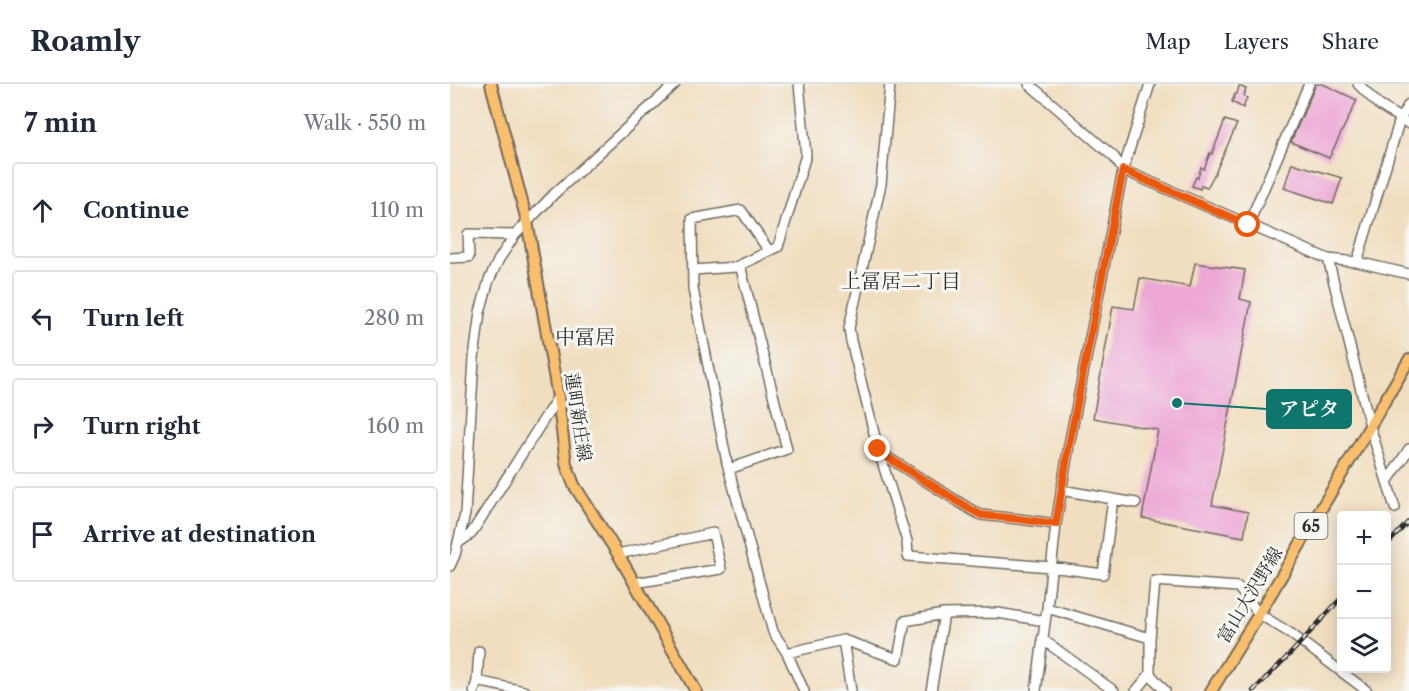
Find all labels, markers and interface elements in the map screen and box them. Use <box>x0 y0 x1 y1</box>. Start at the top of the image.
text: Roamly <box>30 24 140 58</box>
text: Map <box>1146 29 1191 54</box>
text: Layers <box>1224 29 1289 54</box>
text: Share <box>1322 29 1379 54</box>
text: 7 min <box>24 107 97 139</box>
text: Walk · 550 m <box>304 111 426 135</box>
icon: ahead <box>26 194 59 227</box>
text: Continue <box>83 197 189 224</box>
text: 110 m <box>371 198 424 222</box>
route start <box>1234 211 1260 237</box>
district label: 上冨居二丁目 <box>841 269 961 293</box>
icon: left <box>26 302 59 335</box>
text: Turn left <box>83 305 184 332</box>
text: 280 m <box>364 306 424 330</box>
district label: 中冨居 <box>555 325 615 349</box>
street label: 蓮町新庄線 <box>560 371 596 463</box>
callout: アピタ <box>1267 390 1351 428</box>
text: アピタ <box>1279 397 1339 421</box>
icon: right <box>26 410 59 443</box>
text: Turn right <box>83 413 201 440</box>
text: 160 m <box>367 414 424 438</box>
route end <box>864 435 890 461</box>
map controls <box>1337 511 1391 673</box>
button: + <box>1337 511 1391 565</box>
road number: 65 <box>1294 513 1328 539</box>
icon: arrive <box>26 518 59 551</box>
text: Arrive at destination <box>83 521 316 548</box>
street label: 富山大沢野線 <box>1213 543 1287 647</box>
button: − <box>1337 565 1391 619</box>
button: layers <box>1337 619 1391 673</box>

